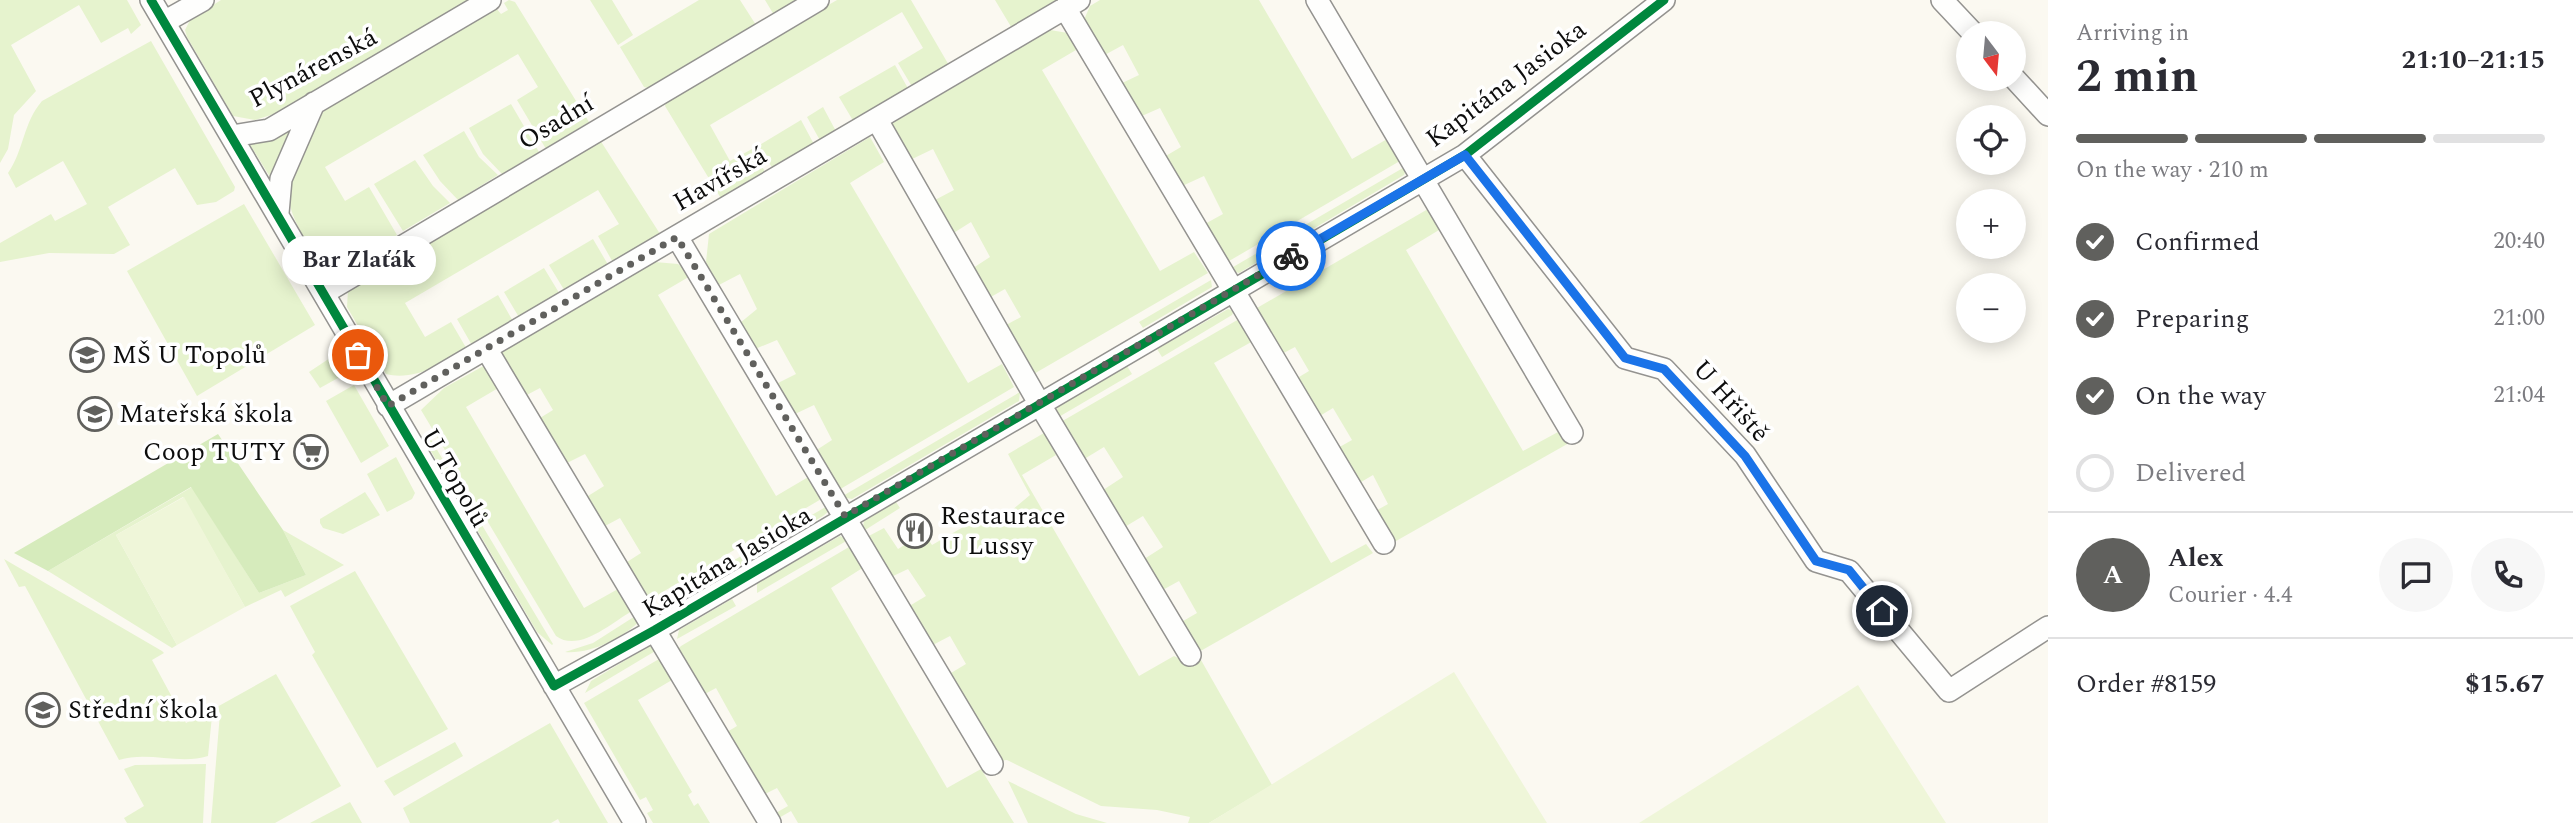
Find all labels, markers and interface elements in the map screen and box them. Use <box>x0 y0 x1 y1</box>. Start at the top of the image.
street label: Kapitána Jasioka <box>1417 10 1595 158</box>
text: Arriving in <box>2076 16 2189 51</box>
street label: Plynárenská <box>242 17 385 119</box>
north arrow <box>1956 21 2026 91</box>
map controls <box>1956 21 2026 343</box>
text: 21:10–21:15 <box>2401 40 2545 80</box>
text: 2 min <box>2076 42 2198 112</box>
street label: Osadní <box>510 83 603 160</box>
button: locate <box>1956 105 2026 175</box>
street label: Havířská <box>665 136 775 222</box>
text: On the way · 210 m <box>2076 153 2269 188</box>
button: + <box>1956 189 2026 259</box>
courier <box>1256 221 1326 291</box>
text: Confirmed <box>2135 222 2260 262</box>
icon: check <box>2076 223 2114 261</box>
text: 20:40 <box>2493 224 2545 259</box>
callout: Bar Zlaťák <box>281 236 435 285</box>
icon: bike <box>1272 237 1310 275</box>
text: Bar Zlaťák <box>302 243 416 278</box>
button: − <box>1956 273 2026 343</box>
text: Preparing <box>2135 299 2249 339</box>
icon: check <box>2076 300 2114 338</box>
text: 21:00 <box>2493 301 2545 336</box>
pin <box>328 325 388 385</box>
place label: MŠ U Topolů <box>112 335 266 375</box>
school or university icon: MŠ U Topolů <box>68 336 106 374</box>
icon: bag <box>339 336 377 374</box>
street label: U Hřiště <box>1683 351 1779 451</box>
text: On the way <box>2135 376 2266 416</box>
icon: check <box>2076 377 2114 415</box>
text: 21:04 <box>2493 378 2545 413</box>
place label: Mateřská škola <box>119 394 293 434</box>
school or university icon: Mateřská škola <box>76 395 114 433</box>
street label: U Topolů <box>410 421 500 535</box>
place label: Coop TUTY <box>143 432 286 472</box>
supermarket icon: Coop TUTY <box>292 433 330 471</box>
text: Delivered <box>2135 453 2246 493</box>
street label: Kapitána Jasioka <box>634 495 820 629</box>
place label: Restaurace U Lussy <box>940 496 1066 566</box>
restaurant icon: Restaurace U Lussy <box>896 512 934 550</box>
text: Alex <box>2168 538 2223 578</box>
button: chat <box>2379 538 2453 612</box>
button: phone <box>2471 538 2545 612</box>
text: A <box>2103 555 2123 595</box>
text: Courier · 4.4 <box>2168 578 2293 613</box>
pin <box>1852 581 1912 641</box>
icon: home <box>1863 592 1901 630</box>
text: Order #8159 <box>2076 664 2216 704</box>
text: $15.67 <box>2465 664 2545 704</box>
place label: Střední škola <box>68 690 219 730</box>
school or university icon: Střední škola <box>24 691 62 729</box>

